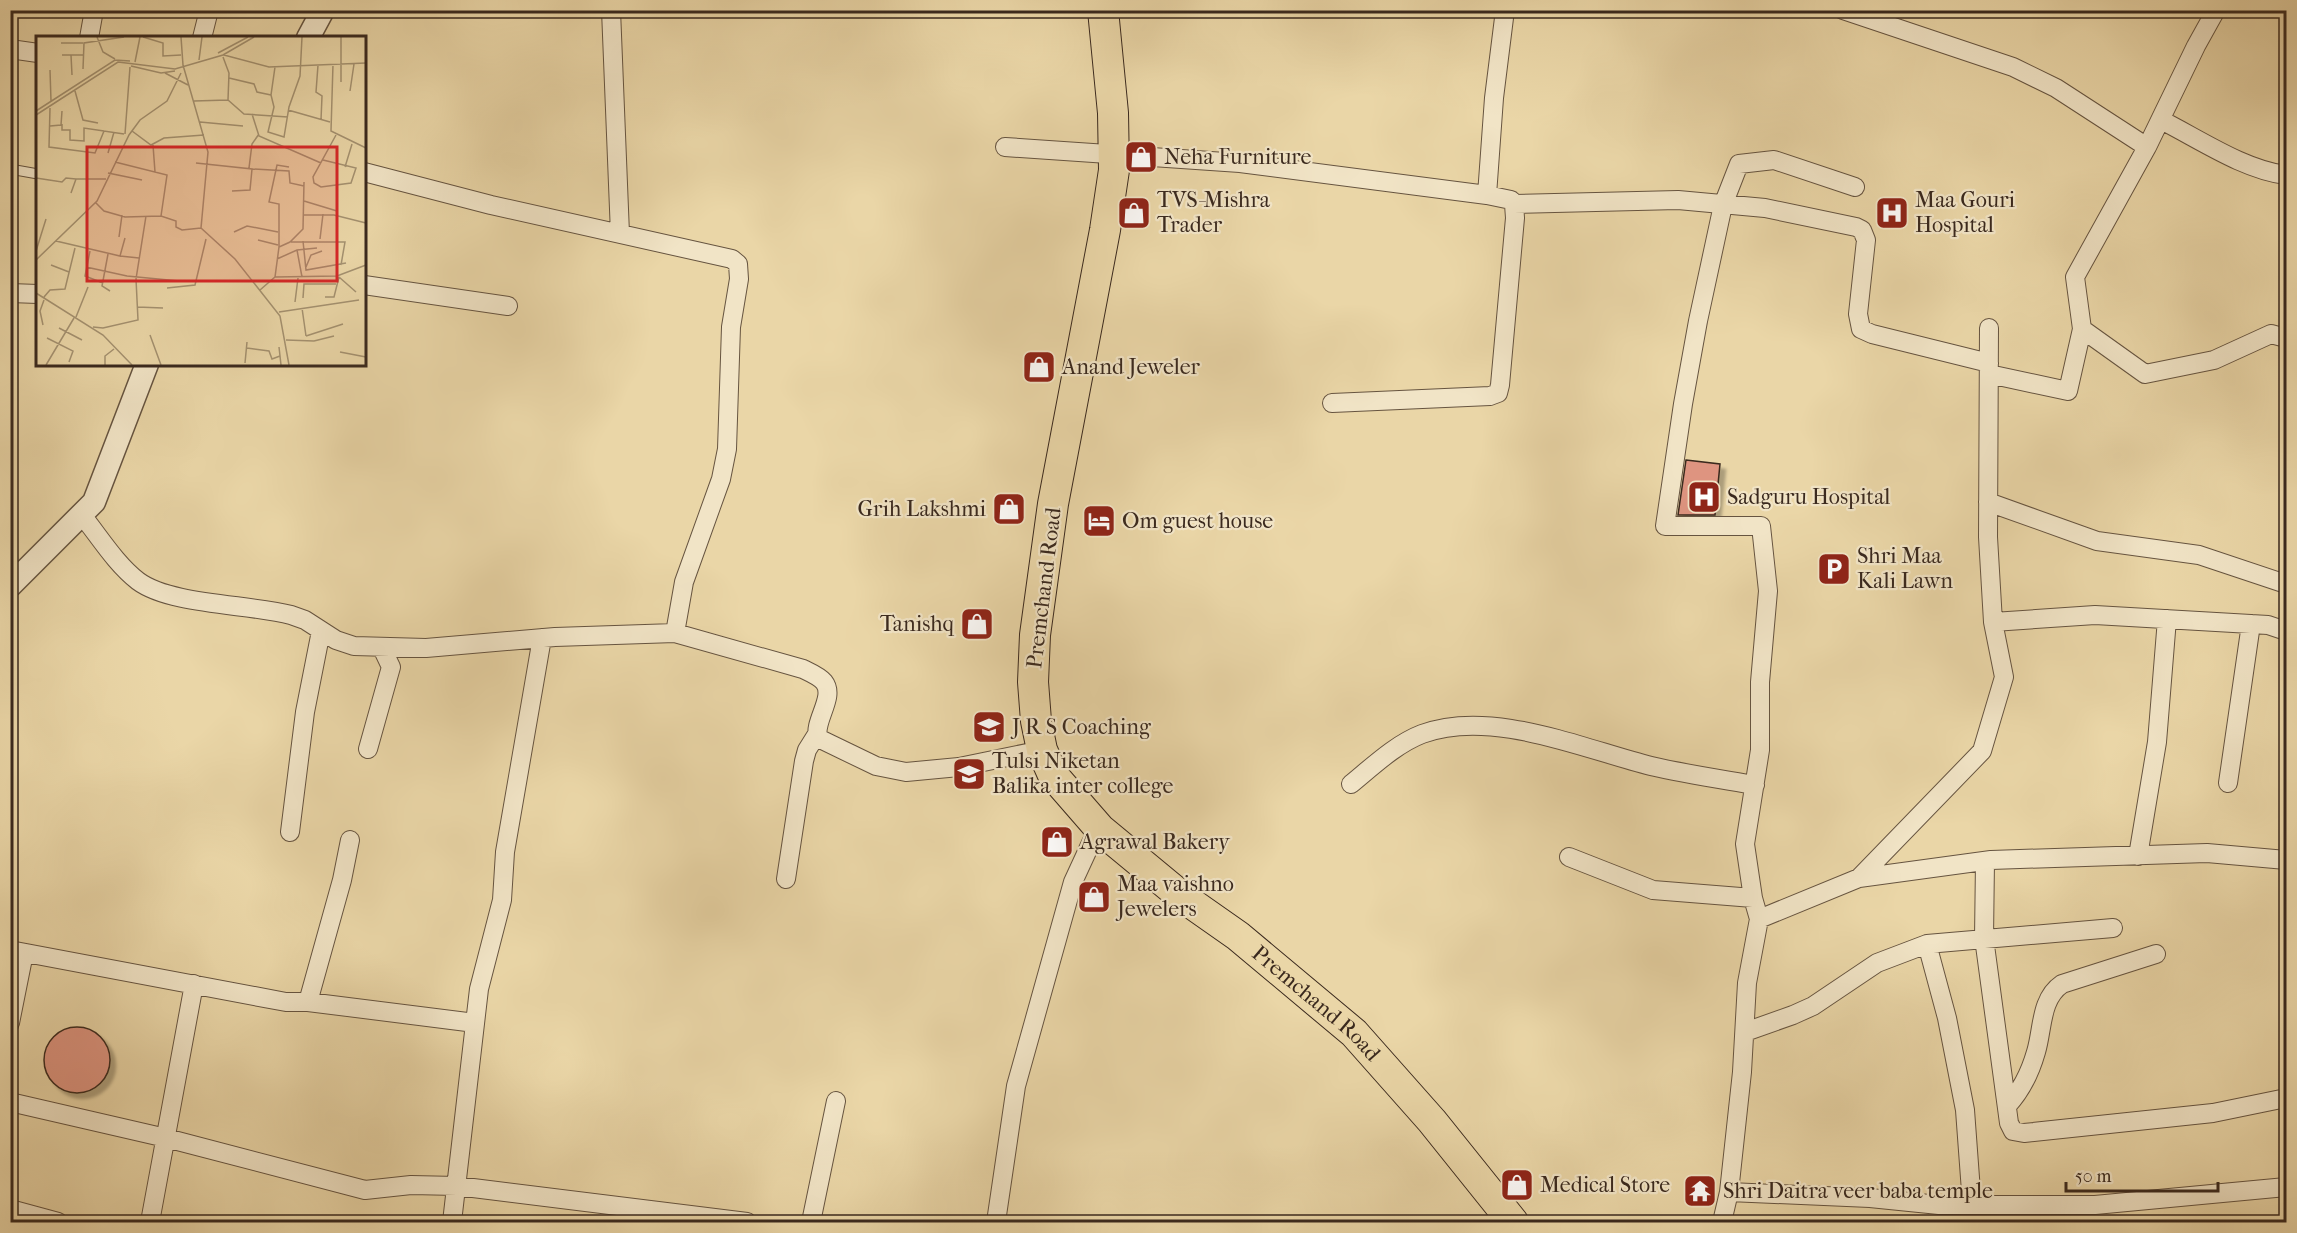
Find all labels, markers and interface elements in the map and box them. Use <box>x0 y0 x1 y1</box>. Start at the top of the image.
inset map <box>36 36 366 366</box>
shop icon: Neha Furniture <box>1123 139 1159 175</box>
place label: Neha Furniture <box>1164 144 1312 170</box>
place label: TVS-Mishra Trader <box>1157 187 1271 238</box>
place label: Maa Gouri Hospital <box>1915 187 2016 238</box>
shop icon: TVS-Mishra Trader <box>1116 195 1152 231</box>
hospital icon: Maa Gouri Hospital <box>1874 195 1910 231</box>
shop icon: Anand Jeweler <box>1021 349 1057 385</box>
place label: Anand Jeweler <box>1061 354 1201 380</box>
hospital icon: Sadguru Hospital <box>1686 479 1722 515</box>
place label: Sadguru Hospital <box>1727 484 1890 510</box>
shop icon: Grih Lakshmi <box>991 491 1027 527</box>
place label: Grih Lakshmi <box>858 496 986 522</box>
hotel icon: Om guest house <box>1081 503 1117 539</box>
street label: Premchand Road <box>1021 505 1067 670</box>
place label: Om guest house <box>1122 508 1273 534</box>
place label: Shri Maa Kali Lawn <box>1857 543 1953 594</box>
parking icon: Shri Maa Kali Lawn <box>1816 551 1852 587</box>
shop icon: Tanishq <box>959 606 995 642</box>
place label: Tanishq <box>880 611 955 637</box>
school or university icon: J R S Coaching <box>971 709 1007 745</box>
place label: J R S Coaching <box>1010 714 1151 740</box>
place label: Tulsi Niketan Balika inter college <box>992 748 1173 799</box>
school or university icon: Tulsi Niketan Balika inter college <box>951 756 987 792</box>
shop icon: Agrawal Bakery <box>1039 824 1075 860</box>
place label: Agrawal Bakery <box>1079 829 1231 855</box>
place label: Maa vaishno Jewelers <box>1115 871 1234 922</box>
shop icon: Maa vaishno Jewelers <box>1076 879 1112 915</box>
street label: Premchand Road <box>1247 940 1386 1067</box>
scale bar <box>2066 1155 2218 1193</box>
text: 50 m <box>2075 1166 2112 1187</box>
shop icon: Medical Store <box>1499 1167 1535 1203</box>
place label: Medical Store <box>1540 1172 1670 1198</box>
temple icon: Shri Daitra veer baba temple <box>1682 1173 1718 1209</box>
place label: Shri Daitra veer baba temple <box>1723 1178 1993 1204</box>

